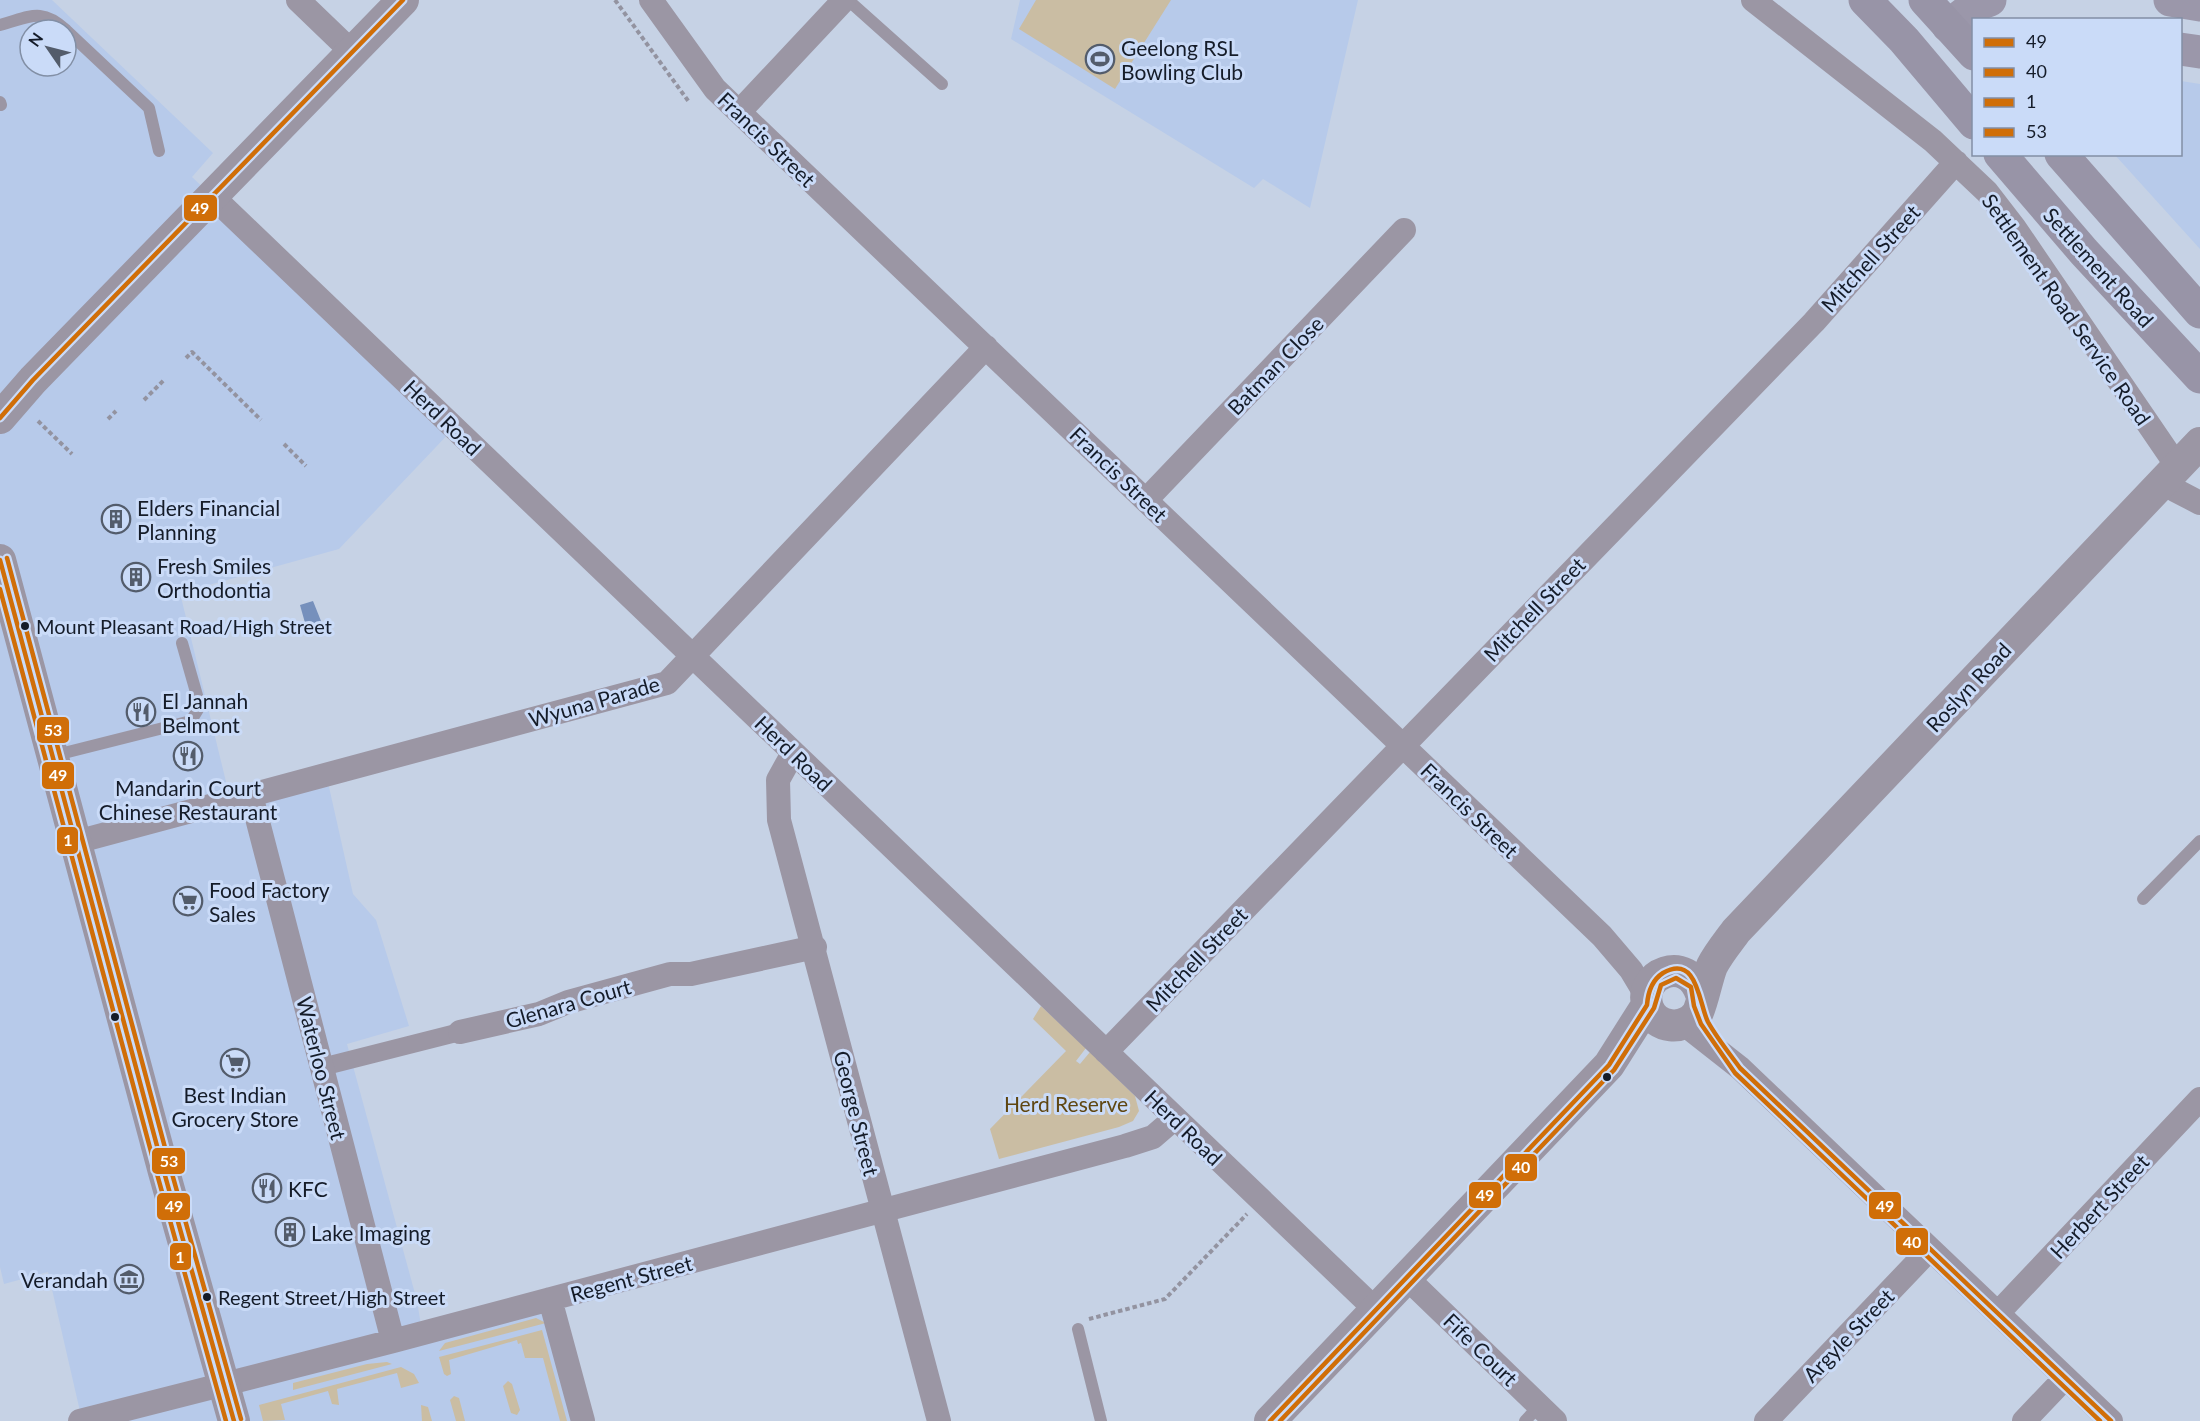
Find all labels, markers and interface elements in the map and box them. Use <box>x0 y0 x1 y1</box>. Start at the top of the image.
north arrow <box>18 18 78 78</box>
legend <box>1972 18 2182 156</box>
text: N <box>24 29 47 50</box>
text: 49 <box>2026 30 2047 52</box>
place label: Geelong RSL Bowling Club <box>1121 35 1243 84</box>
sports icon: Geelong RSL Bowling Club <box>1084 43 1116 75</box>
text: 40 <box>2026 60 2047 82</box>
street label: Francis Street <box>713 86 821 192</box>
text: 1 <box>2026 90 2036 112</box>
text: 53 <box>2026 120 2047 142</box>
street label: Settlement Road Service Road <box>1978 189 2156 429</box>
line badge: 49 <box>183 194 218 222</box>
text: 49 <box>191 198 209 217</box>
street label: Mitchell Street <box>1815 199 1925 317</box>
street label: Settlement Road <box>2039 202 2159 332</box>
street label: Batman Close <box>1222 311 1328 419</box>
street label: Herd Road <box>399 374 487 460</box>
street label: Francis Street <box>1065 421 1173 527</box>
place label: Elders Financial Planning <box>137 495 280 544</box>
building icon: Elders Financial Planning <box>100 503 132 535</box>
street label: Mitchell Street <box>1478 551 1590 666</box>
place label: Fresh Smiles Orthodontia <box>157 553 271 602</box>
building icon: Fresh Smiles Orthodontia <box>120 561 152 593</box>
place label: Mount Pleasant Road/High Street <box>36 614 332 638</box>
marker: Mount Pleasant Road/High Street <box>19 620 31 632</box>
street label: Roslyn Road <box>1920 637 2016 737</box>
street label: Wyuna Parade <box>526 670 662 732</box>
place label: El Jannah Belmont <box>162 688 248 737</box>
restaurant icon: El Jannah Belmont <box>125 696 157 728</box>
street label: Herd Road <box>750 710 838 796</box>
line badge: 53 <box>36 716 70 744</box>
text: 53 <box>44 720 62 739</box>
restaurant icon: Mandarin Court Chinese Restaurant <box>172 740 204 772</box>
street label: Francis Street <box>1416 757 1524 863</box>
line badge: 49 <box>41 761 75 790</box>
text: 49 <box>49 765 67 784</box>
place label: Mandarin Court Chinese Restaurant <box>99 775 278 824</box>
line badge: 1 <box>56 826 79 855</box>
text: 1 <box>63 830 73 849</box>
place label: Food Factory Sales <box>209 877 330 926</box>
supermarket icon: Food Factory Sales <box>172 885 204 917</box>
street label: Mitchell Street <box>1140 901 1252 1016</box>
street label: Glenara Court <box>502 973 634 1033</box>
street label: Waterloo Street <box>292 994 352 1143</box>
unlabelled marker <box>109 1011 121 1023</box>
supermarket icon: Best Indian Grocery Store <box>219 1047 251 1079</box>
street label: George Street <box>829 1048 885 1179</box>
unlabelled marker <box>1601 1071 1613 1083</box>
place label: Best Indian Grocery Store <box>171 1082 299 1131</box>
street label: Herd Road <box>1140 1084 1228 1170</box>
park label: Herd Reserve <box>1004 1091 1128 1116</box>
line badge: 53 <box>151 1147 186 1175</box>
street label: Herbert Street <box>2044 1148 2154 1263</box>
text: 53 <box>160 1151 178 1170</box>
line badge: 40 <box>1504 1153 1538 1182</box>
text: 40 <box>1512 1157 1530 1176</box>
restaurant icon: KFC <box>251 1172 283 1204</box>
place label: KFC <box>288 1176 328 1201</box>
line badge: 49 <box>1468 1181 1502 1209</box>
text: 49 <box>1476 1185 1494 1204</box>
line badge: 49 <box>1868 1191 1902 1220</box>
line badge: 49 <box>156 1192 191 1221</box>
text: 49 <box>165 1196 183 1215</box>
text: 49 <box>1876 1196 1894 1215</box>
building icon: Lake Imaging <box>274 1216 306 1248</box>
place label: Lake Imaging <box>311 1220 431 1245</box>
line badge: 40 <box>1895 1227 1929 1256</box>
text: 40 <box>1903 1232 1921 1251</box>
line badge: 1 <box>169 1242 192 1271</box>
text: 1 <box>175 1247 185 1266</box>
street label: Regent Street <box>567 1250 695 1306</box>
museum icon: Verandah <box>113 1263 145 1295</box>
place label: Verandah <box>21 1267 108 1292</box>
street label: Argyle Street <box>1797 1283 1899 1387</box>
place label: Regent Street/High Street <box>218 1285 446 1309</box>
marker: Regent Street/High Street <box>201 1291 213 1303</box>
street label: Fife Court <box>1439 1308 1523 1391</box>

